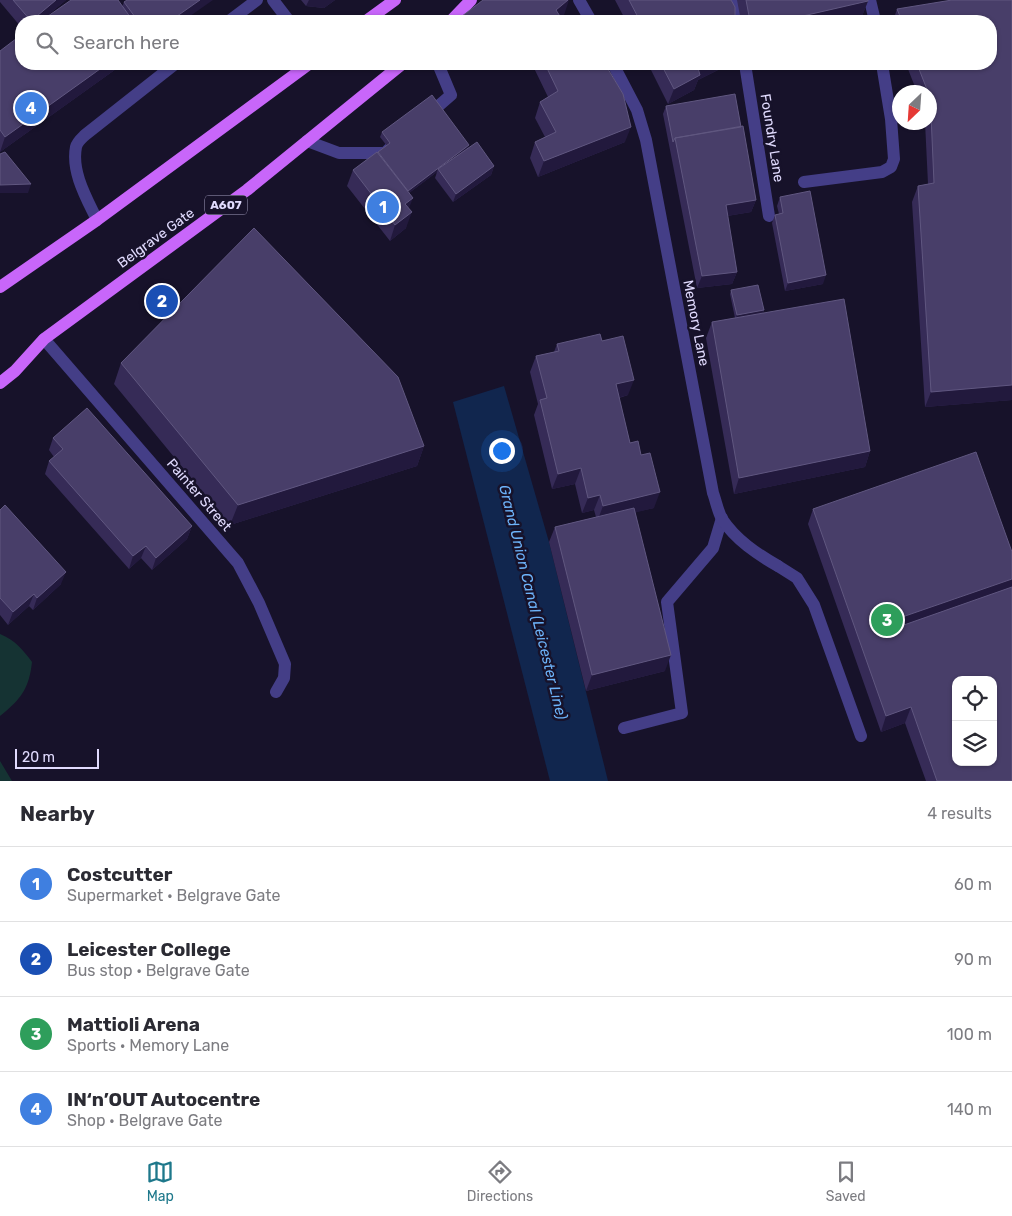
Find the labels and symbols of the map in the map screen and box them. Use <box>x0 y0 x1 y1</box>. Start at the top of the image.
north arrow <box>892 85 937 130</box>
pin: 4 <box>15 89 47 127</box>
street label: Foundry Lane <box>757 93 787 184</box>
pin: 1 <box>367 188 399 226</box>
road number: A607 <box>205 196 247 214</box>
street label: Belgrave Gate <box>114 204 198 272</box>
street label: Memory Lane <box>679 278 713 368</box>
pin: 2 <box>146 282 178 320</box>
your location <box>489 438 515 464</box>
street label: Painter Street <box>163 455 235 535</box>
water label: Grand Union Canal (Leicester Line) <box>495 483 571 721</box>
pin: 3 <box>871 601 903 639</box>
scale bar <box>15 746 99 769</box>

